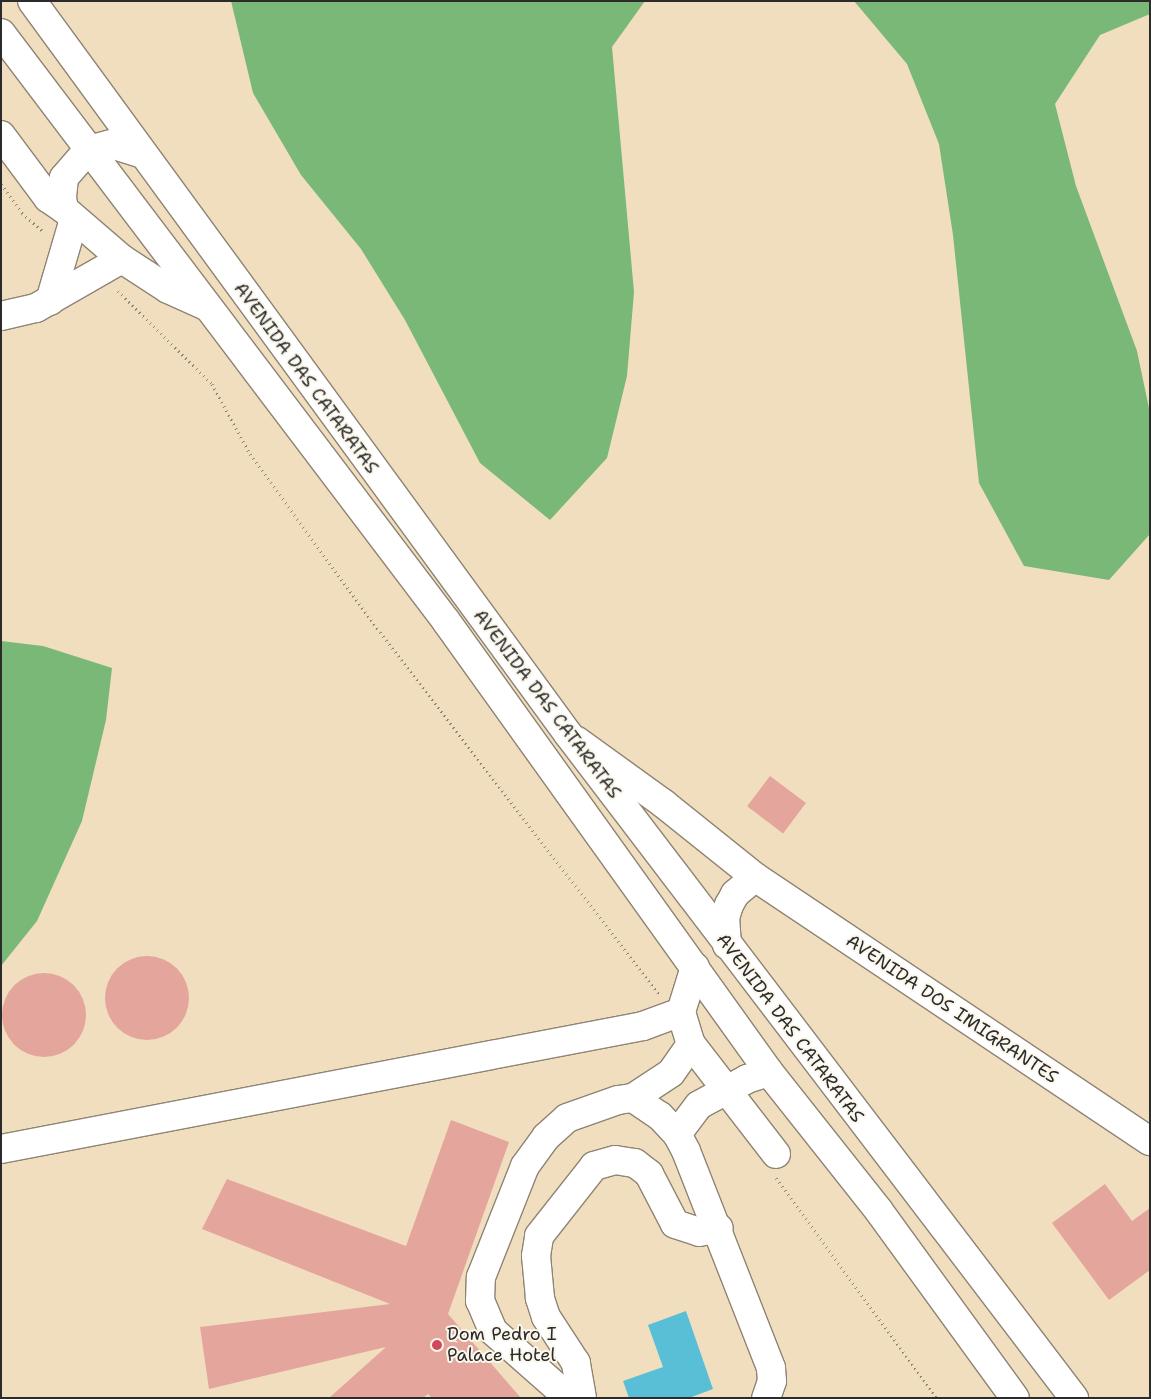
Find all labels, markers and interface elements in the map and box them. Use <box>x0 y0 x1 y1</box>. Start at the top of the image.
street label: AVENIDA DAS CATARATAS <box>229 278 383 478</box>
street label: AVENIDA DAS CATARATAS <box>469 605 625 803</box>
street label: AVENIDA DAS CATARATAS <box>712 929 868 1127</box>
street label: AVENIDA DOS IMIGRANTES <box>842 930 1062 1088</box>
place label: Dom Pedro I Palace Hotel <box>447 1324 557 1366</box>
marker: Dom Pedro I Palace Hotel <box>431 1339 443 1351</box>

